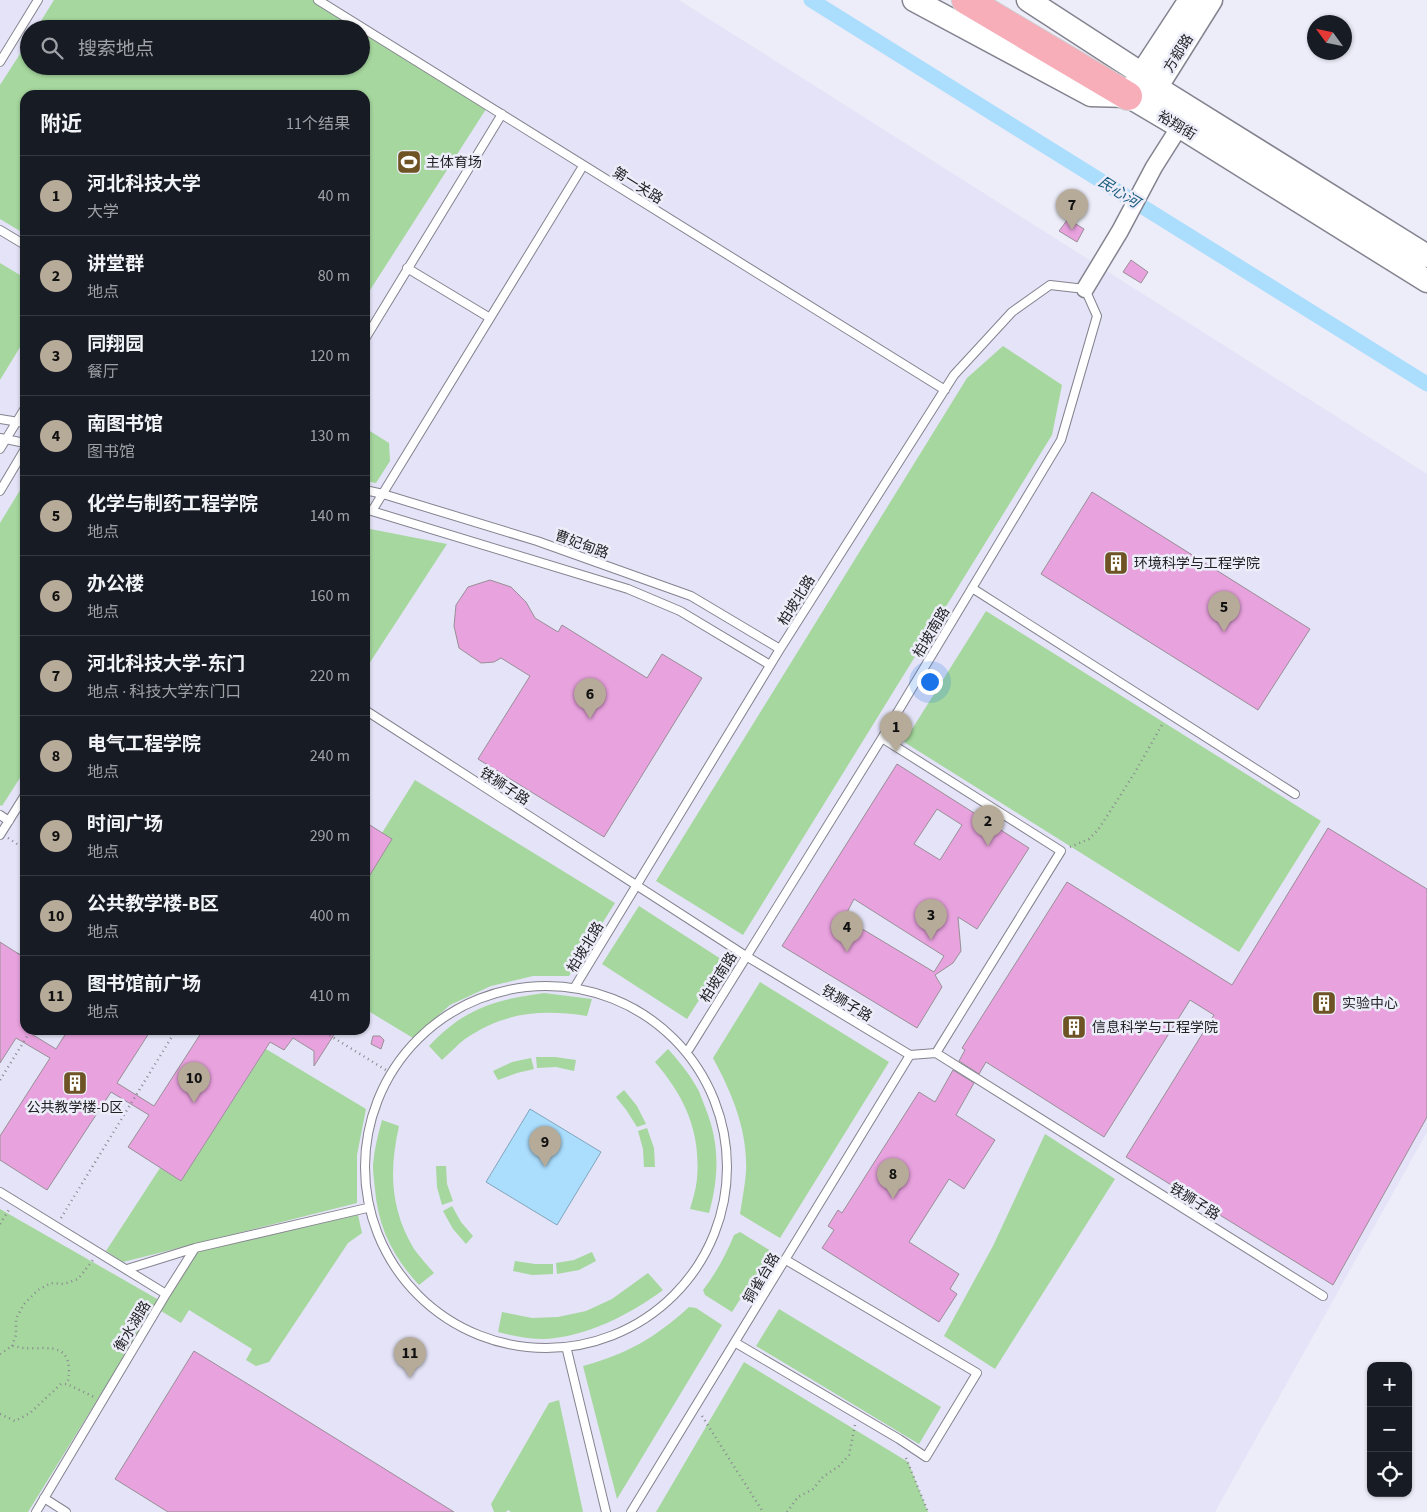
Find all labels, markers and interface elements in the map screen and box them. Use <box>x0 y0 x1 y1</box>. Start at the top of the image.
north arrow <box>1307 15 1352 60</box>
search box <box>20 20 370 75</box>
street label: 方郄路 <box>1159 30 1198 77</box>
icon: search <box>38 34 66 62</box>
text: 搜索地点 <box>78 36 154 63</box>
street label: 裕翔街 <box>1153 106 1200 145</box>
text: 附近 <box>40 109 82 139</box>
text: 11个结果 <box>286 113 350 135</box>
sports icon: 主体育场 <box>396 149 422 175</box>
place label: 主体育场 <box>426 153 482 173</box>
street label: 第一关路 <box>608 163 667 209</box>
text: 河北科技大学 <box>87 171 201 198</box>
water label: 民心河 <box>1094 172 1146 215</box>
text: 1 <box>52 185 60 207</box>
text: 40 m <box>318 185 350 207</box>
pin: 7 <box>1056 189 1088 230</box>
text: 大学 <box>87 201 119 223</box>
text: 讲堂群 <box>87 251 144 278</box>
text: 2 <box>52 265 60 287</box>
text: 80 m <box>318 265 350 287</box>
text: 地点 <box>87 281 119 303</box>
text: 同翔园 <box>87 331 144 358</box>
text: 3 <box>52 345 60 367</box>
text: 120 m <box>310 345 350 367</box>
text: 餐厅 <box>87 361 119 383</box>
text: 南图书馆 <box>87 411 163 438</box>
text: 4 <box>52 425 60 447</box>
text: 130 m <box>310 425 350 447</box>
text: 图书馆 <box>87 441 135 463</box>
text: 化学与制药工程学院 <box>87 491 258 518</box>
text: 5 <box>52 505 60 527</box>
text: 140 m <box>310 505 350 527</box>
text: 地点 <box>87 521 119 543</box>
street label: 曹妃甸路 <box>552 526 611 564</box>
building icon: 环境科学与工程学院 <box>1103 550 1129 576</box>
place label: 环境科学与工程学院 <box>1134 554 1260 574</box>
text: 办公楼 <box>87 571 144 598</box>
street label: 柏坡北路 <box>774 571 820 630</box>
text: 6 <box>52 585 60 607</box>
text: 160 m <box>310 585 350 607</box>
pin: 5 <box>1208 591 1240 632</box>
text: 地点 <box>87 601 119 623</box>
street label: 柏坡南路 <box>909 603 955 662</box>
text: 河北科技大学-东门 <box>87 651 245 678</box>
text: 7 <box>52 665 60 687</box>
text: 220 m <box>310 665 350 687</box>
your location <box>917 669 943 695</box>
pin: 6 <box>574 678 606 719</box>
text: 地点 · 科技大学东门口 <box>87 681 241 703</box>
pin: 1 <box>880 711 912 752</box>
text: 电气工程学院 <box>87 731 201 758</box>
text: 8 <box>52 745 60 767</box>
text: 240 m <box>310 745 350 767</box>
text: 地点 <box>87 761 119 783</box>
street label: 铁狮子路 <box>476 763 533 810</box>
pin: 2 <box>972 805 1004 846</box>
text: 时间广场 <box>87 811 163 838</box>
text: 9 <box>52 825 60 847</box>
text: 290 m <box>310 825 350 847</box>
text: 地点 <box>87 841 119 863</box>
text: 公共教学楼-B区 <box>87 891 219 918</box>
pin: 3 <box>915 899 947 940</box>
text: 10 <box>48 905 64 927</box>
text: 400 m <box>310 905 350 927</box>
pin: 4 <box>831 911 863 952</box>
street label: 柏坡北路 <box>563 918 609 977</box>
text: 地点 <box>87 921 119 943</box>
street label: 柏坡南路 <box>696 948 742 1007</box>
text: 图书馆前广场 <box>87 971 201 998</box>
street label: 铁狮子路 <box>817 981 876 1027</box>
text: 11 <box>48 985 64 1007</box>
text: 410 m <box>310 985 350 1007</box>
building icon: 实验中心 <box>1311 990 1337 1016</box>
place label: 实验中心 <box>1342 994 1398 1014</box>
text: 地点 <box>87 1001 119 1023</box>
building icon: 信息科学与工程学院 <box>1061 1014 1087 1040</box>
place label: 信息科学与工程学院 <box>1092 1018 1218 1038</box>
pin: 10 <box>178 1062 210 1103</box>
building icon: 公共教学楼-D区 <box>62 1070 88 1096</box>
place label: 公共教学楼-D区 <box>27 1098 123 1118</box>
pin: 9 <box>529 1126 561 1167</box>
pin: 8 <box>877 1158 909 1199</box>
street label: 铁狮子路 <box>1165 1179 1224 1225</box>
street label: 铜雀台路 <box>739 1249 785 1308</box>
street label: 衡水湖路 <box>110 1297 156 1356</box>
pin: 11 <box>394 1337 426 1378</box>
map controls <box>1367 1362 1412 1497</box>
button: + <box>1367 1362 1412 1407</box>
button: − <box>1367 1407 1412 1452</box>
button: locate <box>1367 1452 1412 1497</box>

